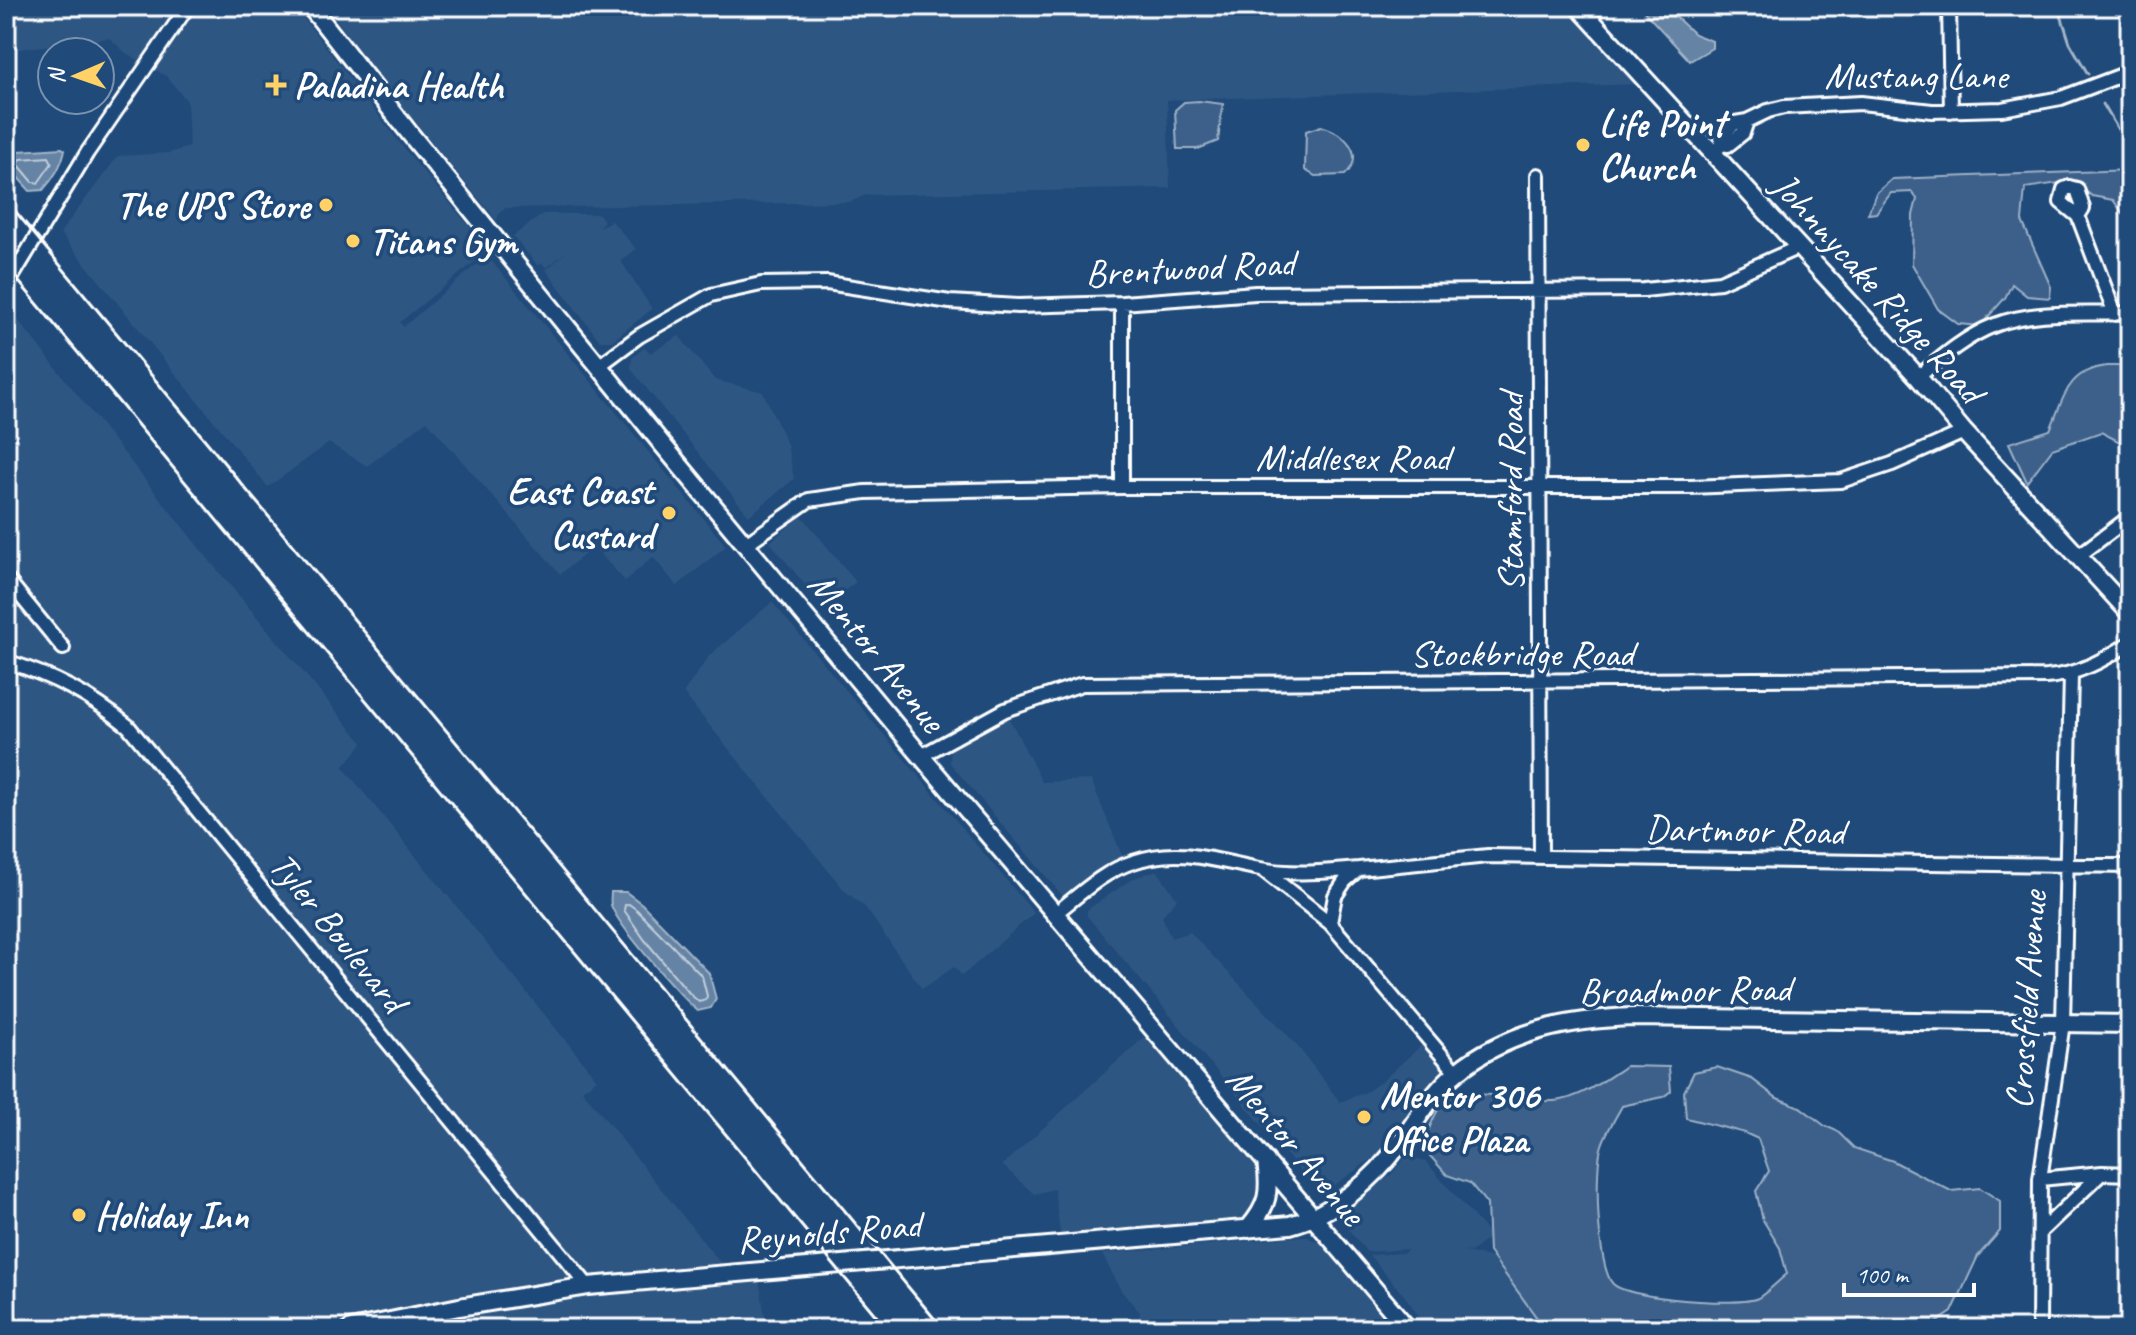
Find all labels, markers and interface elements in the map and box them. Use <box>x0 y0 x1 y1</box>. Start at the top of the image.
north arrow <box>36 36 116 116</box>
street label: Mustang Lane <box>1825 52 2010 99</box>
place label: Paladina Health <box>294 62 505 109</box>
text: N <box>43 66 71 84</box>
marker: Paladina Health <box>265 74 287 96</box>
place label: Life Point Church <box>1599 100 1731 191</box>
marker: Life Point Church <box>1574 136 1592 154</box>
street label: Johnnycake Ridge Road <box>1761 161 1997 417</box>
place label: The UPS Store <box>116 182 313 229</box>
marker: The UPS Store <box>317 196 335 214</box>
place label: Titans Gym <box>369 218 520 265</box>
marker: Titans Gym <box>344 232 362 250</box>
street label: Brentwood Road <box>1084 239 1301 297</box>
street label: Stamford Road <box>1487 387 1534 591</box>
street label: Middlesex Road <box>1256 434 1455 481</box>
place label: East Coast Custard <box>507 468 660 559</box>
marker: East Coast Custard <box>660 504 678 522</box>
street label: Mentor Avenue <box>798 562 958 744</box>
street label: Stockbridge Road <box>1410 630 1640 677</box>
street label: Dartmoor Road <box>1645 805 1851 855</box>
street label: Tyler Boulevard <box>259 843 421 1026</box>
street label: Crossfield Avenue <box>1995 887 2057 1111</box>
street label: Broadmoor Road <box>1579 965 1797 1015</box>
street label: Mentor Avenue <box>1216 1057 1378 1237</box>
place label: Mentor 306 Office Plaza <box>1380 1072 1542 1163</box>
marker: Mentor 306 Office Plaza <box>1355 1108 1373 1126</box>
place label: Holiday Inn <box>95 1192 250 1239</box>
street label: Reynolds Road <box>735 1200 928 1263</box>
marker: Holiday Inn <box>70 1206 88 1224</box>
scale bar <box>1844 1247 1974 1297</box>
text: 100 m <box>1856 1260 1910 1290</box>

